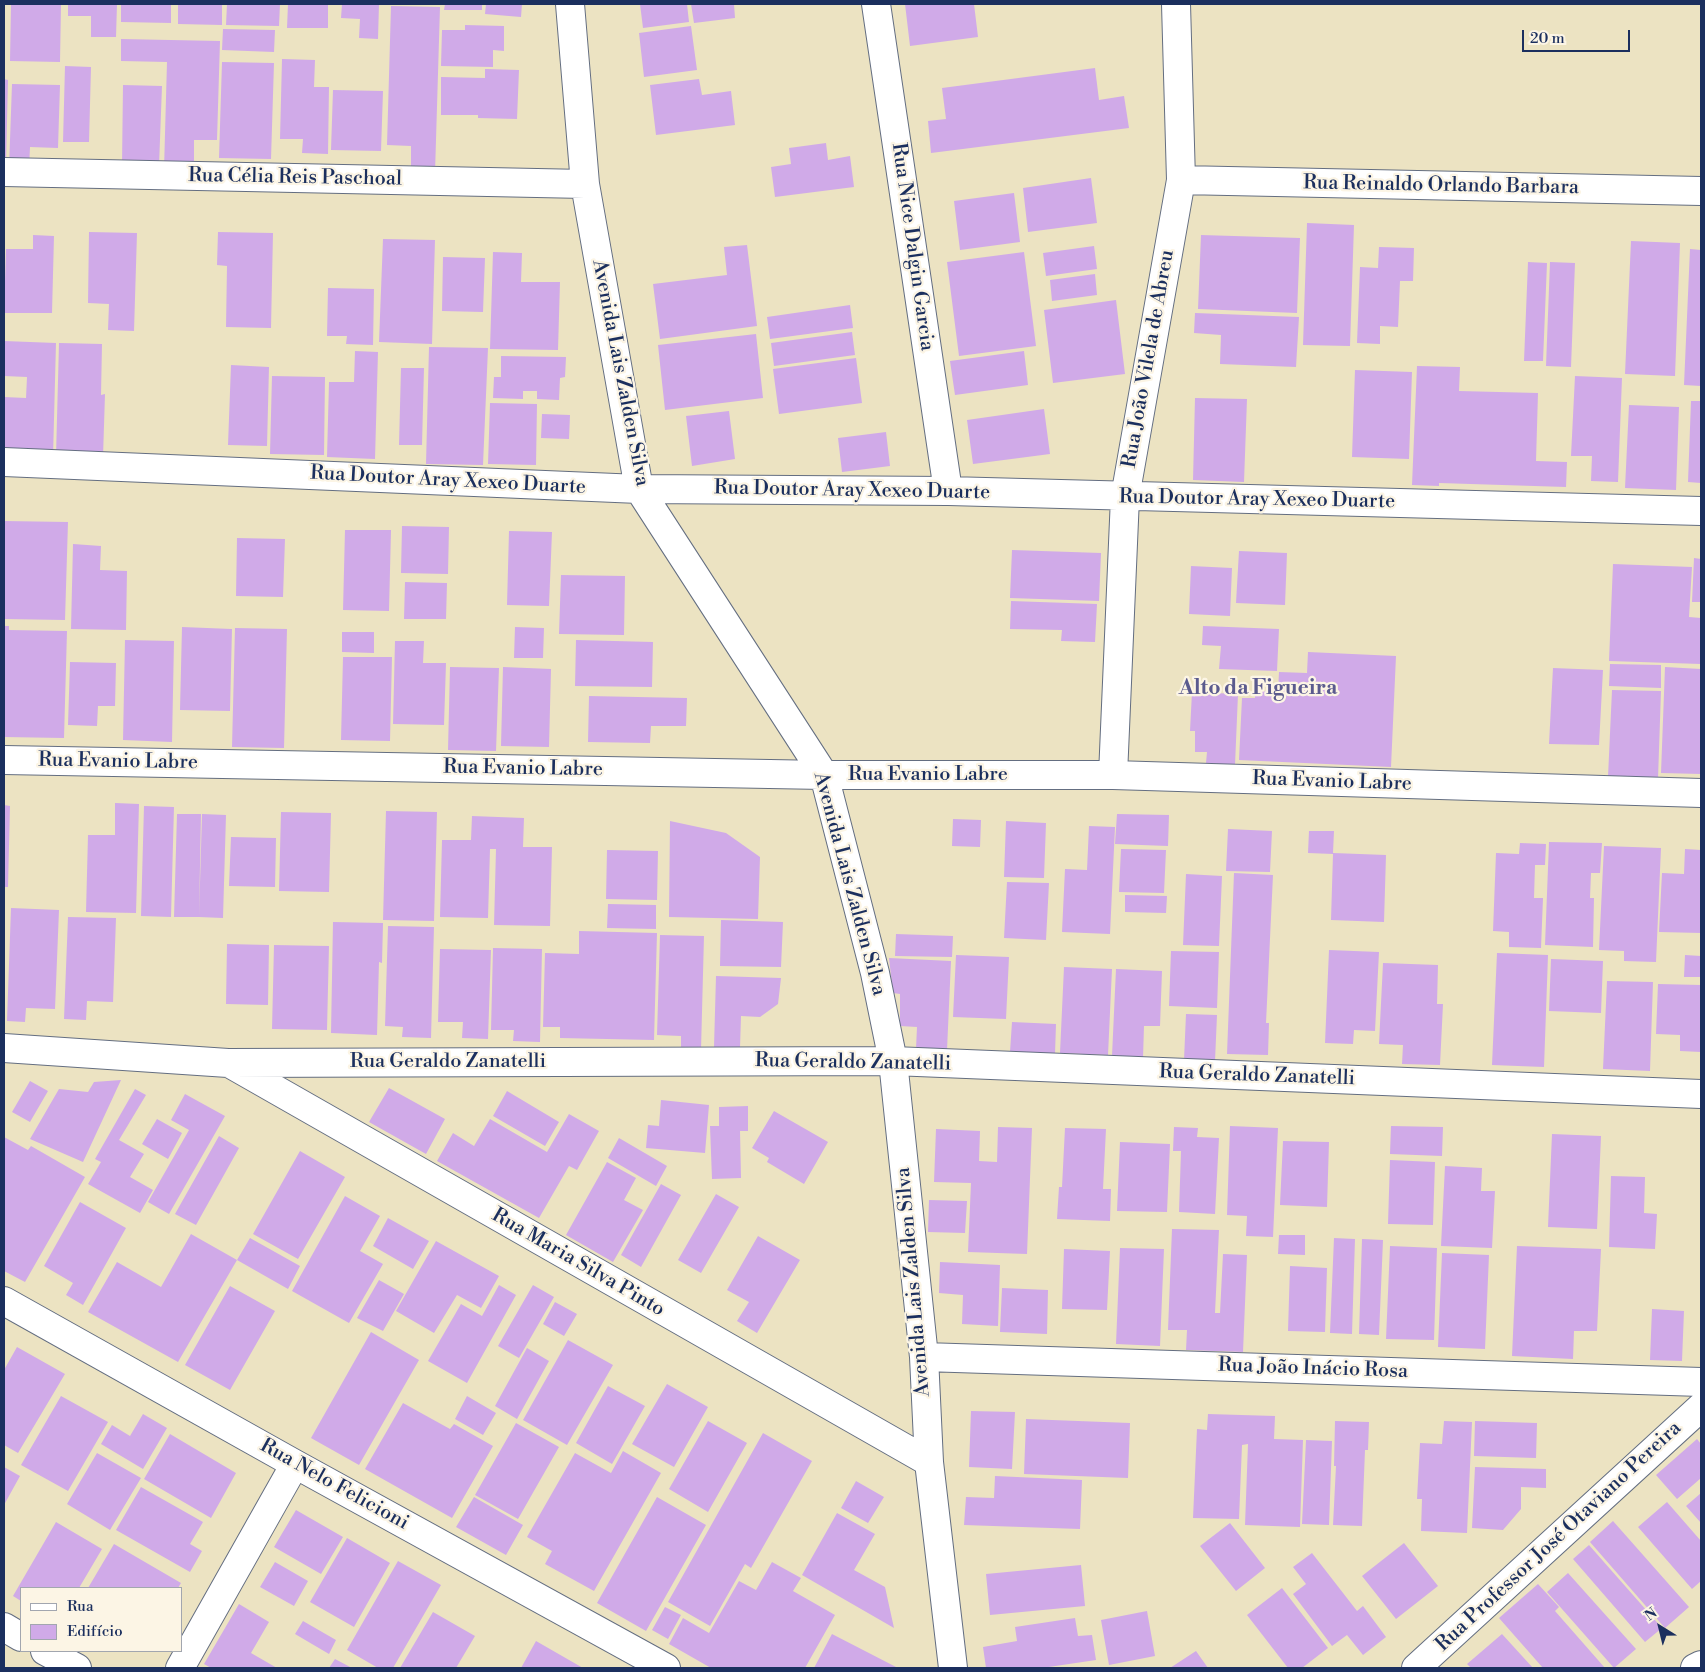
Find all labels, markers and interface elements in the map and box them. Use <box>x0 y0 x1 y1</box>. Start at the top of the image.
scale bar <box>1525 20 1632 52</box>
text: 20 m <box>1530 29 1565 48</box>
street label: Rua Nice Dalgin Garcia <box>886 141 938 353</box>
street label: Rua Célia Reis Paschoal <box>188 164 402 192</box>
street label: Rua Reinaldo Orlando Barbara <box>1303 172 1579 200</box>
street label: Rua João Vilela de Abreu <box>1118 248 1180 470</box>
street label: Avenida Lais Zalden Silva <box>586 258 654 488</box>
street label: Rua Doutor Aray Xexeo Duarte <box>309 462 587 500</box>
street label: Rua Doutor Aray Xexeo Duarte <box>714 477 990 505</box>
street label: Rua Doutor Aray Xexeo Duarte <box>1119 486 1395 514</box>
district label: Alto da Figueira <box>1179 676 1337 702</box>
street label: Rua Evanio Labre <box>38 749 198 775</box>
street label: Rua Evanio Labre <box>443 756 603 782</box>
street label: Rua Evanio Labre <box>848 763 1008 787</box>
street label: Rua Evanio Labre <box>1252 767 1412 797</box>
street label: Avenida Lais Zalden Silva <box>808 770 890 998</box>
street label: Rua Geraldo Zanatelli <box>755 1049 951 1077</box>
street label: Rua Geraldo Zanatelli <box>350 1050 546 1074</box>
street label: Rua Geraldo Zanatelli <box>1159 1061 1355 1091</box>
street label: Avenida Lais Zalden Silva <box>892 1166 936 1398</box>
street label: Rua Maria Silva Pinto <box>487 1204 669 1322</box>
street label: Rua João Inácio Rosa <box>1218 1354 1408 1384</box>
street label: Rua Professor José Otaviano Pereira <box>1431 1417 1687 1657</box>
street label: Rua Nelo Felicioni <box>255 1434 413 1536</box>
legend <box>20 1587 182 1652</box>
text: Rua <box>67 1597 94 1616</box>
north arrow <box>1635 1602 1685 1652</box>
text: N <box>1641 1604 1661 1625</box>
text: Edifício <box>67 1622 123 1641</box>

